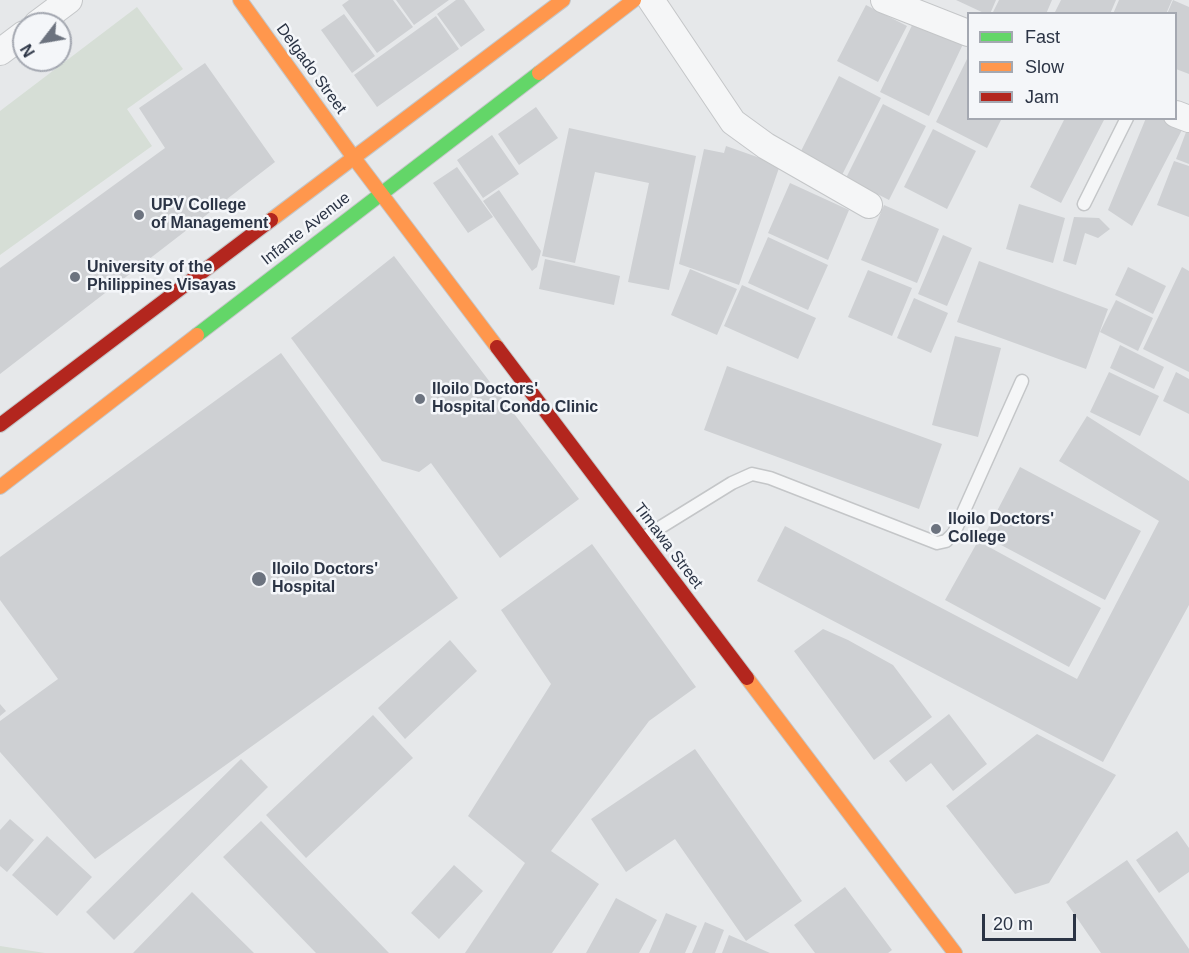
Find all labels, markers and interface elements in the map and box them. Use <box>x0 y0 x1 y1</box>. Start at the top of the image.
north arrow <box>12 12 72 72</box>
legend <box>967 12 1177 120</box>
street label: Delgado Street <box>272 20 350 118</box>
text: Fast <box>1025 27 1060 47</box>
text: N <box>18 41 38 60</box>
text: Slow <box>1025 57 1064 77</box>
text: Jam <box>1025 87 1059 107</box>
street label: Infante Avenue <box>258 188 354 270</box>
place label: UPV College of Management <box>151 196 268 234</box>
marker: UPV College of Management <box>132 208 146 222</box>
place label: University of the Philippines Visayas <box>87 258 236 296</box>
marker: University of the Philippines Visayas <box>68 270 82 284</box>
place label: Iloilo Doctors' Hospital Condo Clinic <box>432 380 598 418</box>
marker: Iloilo Doctors' Hospital Condo Clinic <box>413 392 427 406</box>
street label: Timawa Street <box>629 499 707 593</box>
place label: Iloilo Doctors' College <box>948 510 1054 548</box>
marker: Iloilo Doctors' College <box>929 522 943 536</box>
place label: Iloilo Doctors' Hospital <box>272 560 378 598</box>
marker: Iloilo Doctors' Hospital <box>250 570 268 588</box>
scale bar <box>985 902 1080 940</box>
text: 20 m <box>993 914 1033 934</box>

